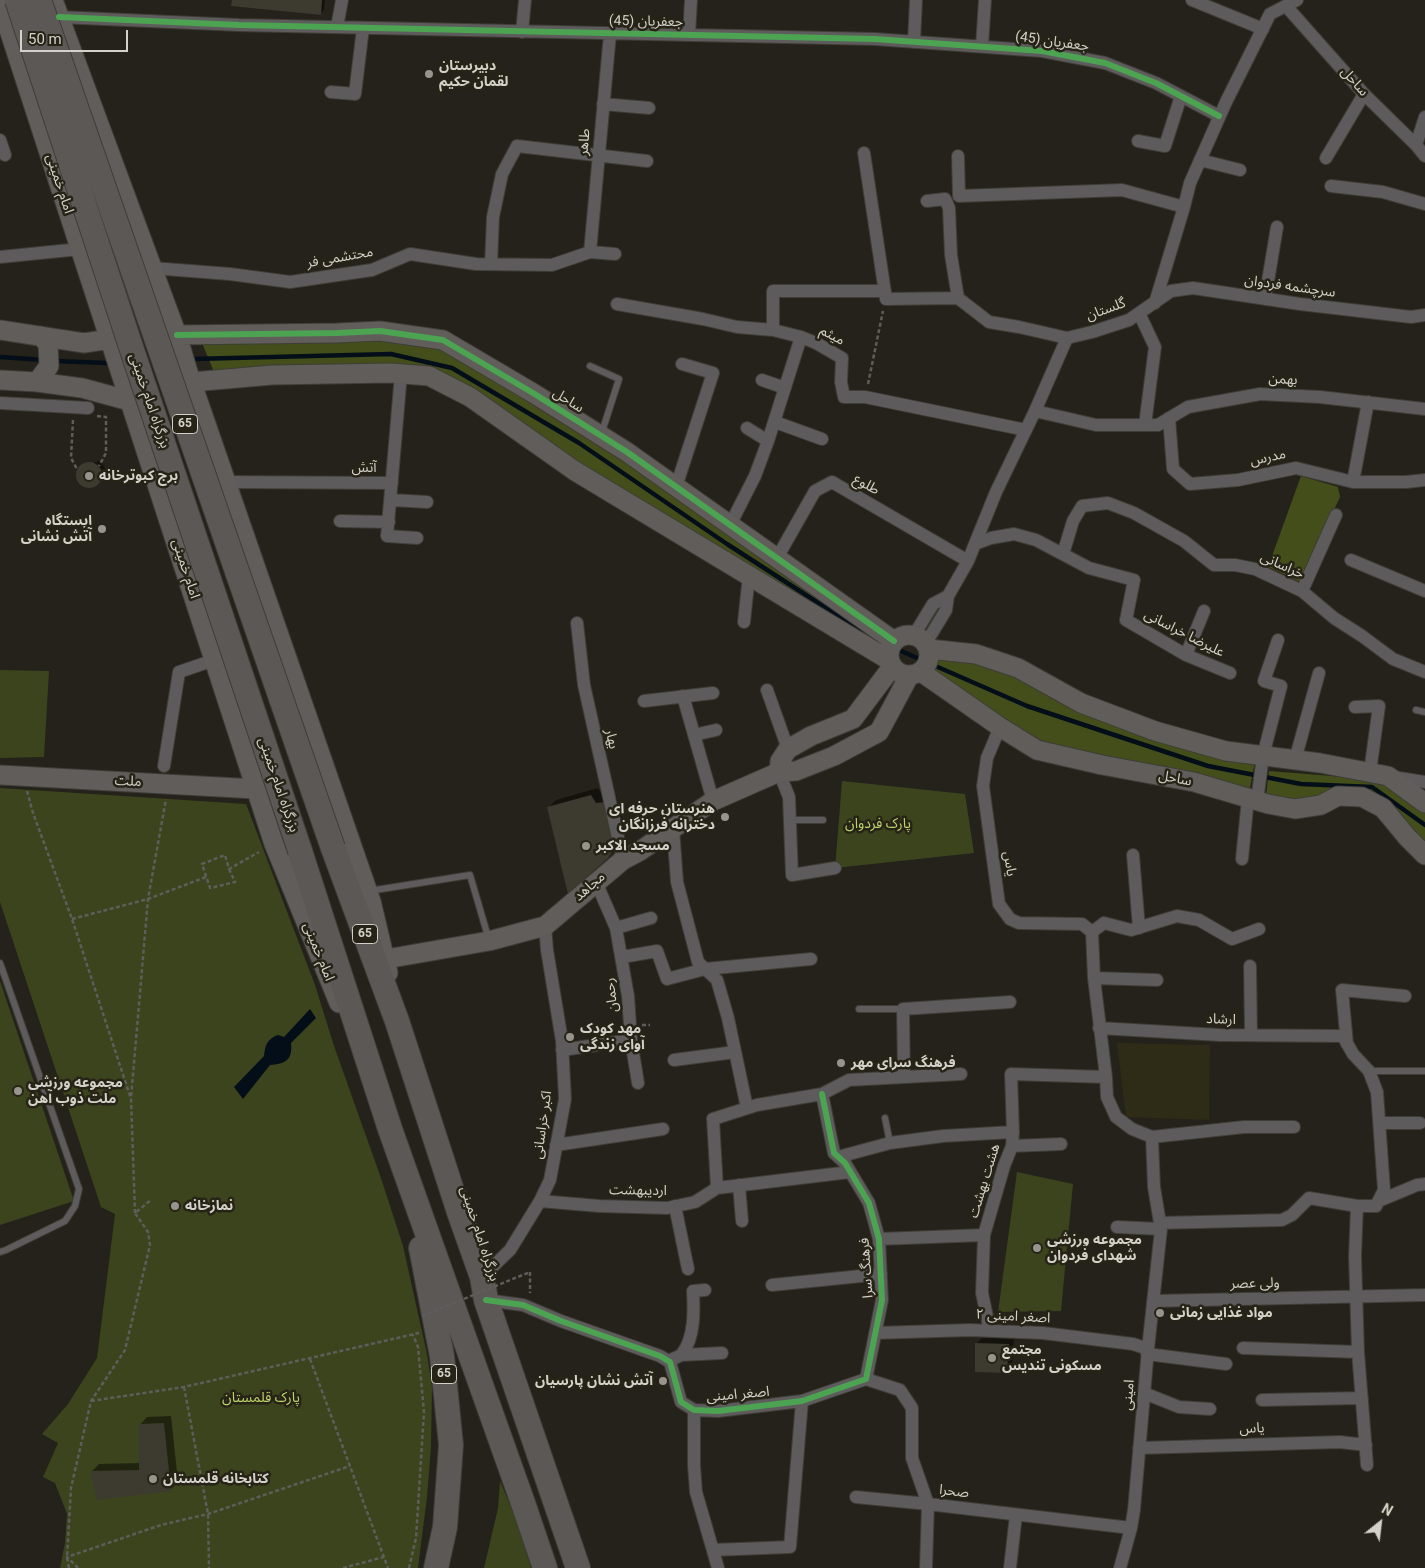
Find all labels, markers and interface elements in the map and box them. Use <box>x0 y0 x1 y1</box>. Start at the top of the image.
street label: جعفریان (45) <box>609 13 683 31</box>
scale bar <box>22 20 130 52</box>
street label: جعفریان (45) <box>1014 29 1090 55</box>
text: 50 m <box>28 30 62 48</box>
place label: دبیرستان لقمان حکیم <box>439 58 509 90</box>
street label: ساحل <box>1337 64 1371 100</box>
marker: دبیرستان لقمان حکیم <box>423 68 435 80</box>
street label: طاهر <box>575 128 595 156</box>
street label: امام خمینی <box>41 152 77 216</box>
street label: محتشمی فر <box>306 244 374 272</box>
street label: سرچشمه فردوان <box>1243 272 1337 302</box>
street label: گلستان <box>1084 295 1128 325</box>
street label: میثم <box>817 323 847 349</box>
street label: بزرگراه امام خمینی <box>125 351 173 451</box>
street label: بهمن <box>1268 371 1298 389</box>
street label: ساحل <box>549 385 587 417</box>
road number: 65 <box>172 414 198 434</box>
street label: مدرس <box>1248 446 1288 470</box>
street label: آتش <box>351 460 377 476</box>
place label: برج کبوترخانه <box>99 468 178 484</box>
marker: برج کبوترخانه <box>83 470 95 482</box>
street label: طلوع <box>850 471 882 499</box>
place label: ایستگاه آتش نشانی <box>21 513 92 546</box>
marker: ایستگاه آتش نشانی <box>96 523 108 535</box>
street label: امام خمینی <box>167 537 203 601</box>
street label: خراسانی <box>1258 549 1306 583</box>
street label: علیرضا خراسانی <box>1141 607 1227 661</box>
street label: بهار <box>601 727 621 751</box>
street label: بزرگراه امام خمینی <box>254 735 302 835</box>
street label: ساحل <box>1157 768 1193 790</box>
street label: ملت <box>114 773 142 791</box>
place label: هنرستان حرفه ای دخترانه فرزانگان <box>609 801 715 834</box>
marker: هنرستان حرفه ای دخترانه فرزانگان <box>719 811 731 823</box>
park label: پارک فردوان <box>845 816 911 832</box>
place label: مسجد الاکبر <box>596 838 670 854</box>
marker: مسجد الاکبر <box>580 840 592 852</box>
street label: یاس <box>999 850 1019 878</box>
street label: مجاهد <box>571 869 609 905</box>
street label: امام خمینی <box>299 920 337 984</box>
road number: 65 <box>352 924 378 944</box>
street label: رحمان <box>602 977 622 1013</box>
street label: ارشاد <box>1206 1011 1236 1029</box>
place label: مهد کودک آوای زندگی <box>580 1021 645 1054</box>
marker: مهد کودک آوای زندگی <box>564 1031 576 1043</box>
place label: فرهنگ سرای مهر <box>851 1055 955 1071</box>
marker: فرهنگ سرای مهر <box>835 1057 847 1069</box>
place label: مجموعه ورزشی ملت ذوب آهن <box>28 1075 123 1108</box>
marker: مجموعه ورزشی ملت ذوب آهن <box>12 1085 24 1097</box>
street label: اکبر خراسانی <box>530 1090 556 1160</box>
street label: هشت بهشت <box>966 1142 1004 1220</box>
street label: اردیبهشت <box>609 1182 667 1200</box>
street label: بزرگراه امام خمینی <box>456 1184 502 1284</box>
place label: نمازخانه <box>185 1198 233 1214</box>
marker: نمازخانه <box>169 1200 181 1212</box>
place label: مجموعه ورزشی شهدای فردوان <box>1047 1232 1142 1264</box>
street label: فرهنگ سرا <box>857 1237 877 1299</box>
marker: مجموعه ورزشی شهدای فردوان <box>1031 1242 1043 1254</box>
street label: ولی عصر <box>1230 1275 1280 1293</box>
place label: مواد غذایی زمانی <box>1170 1305 1273 1321</box>
street label: ۲ اصغر امینی <box>975 1307 1051 1327</box>
marker: مواد غذایی زمانی <box>1154 1307 1166 1319</box>
place label: مجتمع مسکونی تندیس <box>1002 1342 1102 1374</box>
marker: مجتمع مسکونی تندیس <box>986 1352 998 1364</box>
road number: 65 <box>432 1365 456 1384</box>
place label: آتش نشان پارسیان <box>535 1373 653 1389</box>
marker: آتش نشان پارسیان <box>657 1375 669 1387</box>
street label: امینی <box>1119 1379 1139 1411</box>
street label: اصغر امینی <box>706 1384 770 1406</box>
park label: پارک قلمستان <box>222 1390 300 1406</box>
street label: یاس <box>1239 1420 1265 1438</box>
place label: کتابخانه قلمستان <box>163 1471 269 1487</box>
marker: کتابخانه قلمستان <box>147 1473 159 1485</box>
street label: صحرا <box>938 1482 970 1502</box>
north arrow <box>1355 1498 1405 1548</box>
text: N <box>1379 1500 1395 1519</box>

